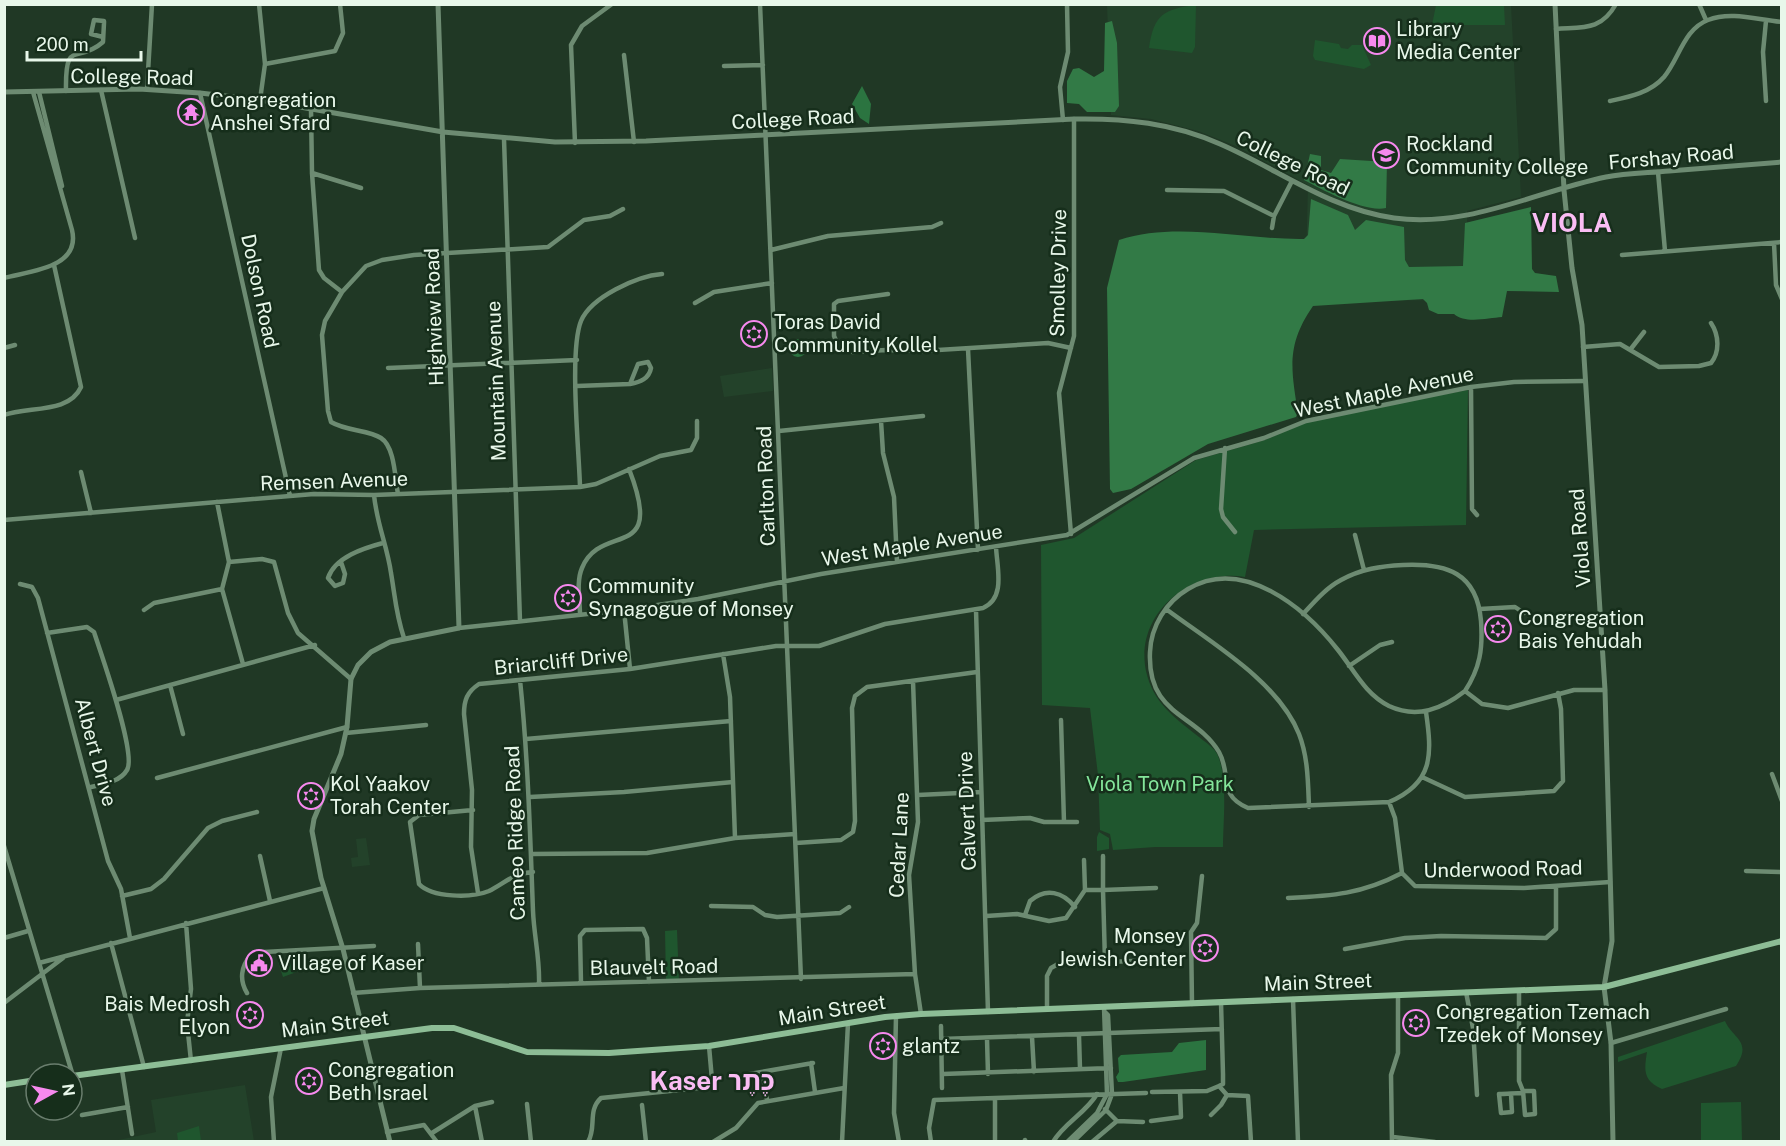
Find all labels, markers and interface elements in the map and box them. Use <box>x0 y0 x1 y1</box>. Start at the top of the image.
place label: Library Media Center <box>1396 17 1521 64</box>
scale bar <box>27 24 141 62</box>
library icon: Library Media Center <box>1362 26 1392 56</box>
text: 200 m <box>36 34 89 55</box>
street label: College Road <box>70 64 194 90</box>
place label: Congregation Anshei Sfard <box>210 88 336 135</box>
temple icon: Congregation Anshei Sfard <box>176 97 206 127</box>
street label: College Road <box>731 104 855 134</box>
street label: College Road <box>1232 125 1354 201</box>
place label: Rockland Community College <box>1406 132 1588 179</box>
school or university icon: Rockland Community College <box>1371 140 1401 170</box>
street label: Forshay Road <box>1607 140 1735 174</box>
district label: VIOLA <box>1532 207 1612 238</box>
street label: Smolley Drive <box>1045 209 1071 337</box>
street label: Dolson Road <box>236 232 284 350</box>
street label: Highview Road <box>420 248 448 386</box>
street label: Mountain Avenue <box>481 300 511 462</box>
place label: Toras David Community Kollel <box>774 310 938 357</box>
synagogue icon: Toras David Community Kollel <box>739 319 769 349</box>
street label: West Maple Avenue <box>1292 361 1476 423</box>
street label: Carlton Road <box>752 425 780 547</box>
street label: Remsen Avenue <box>259 466 409 496</box>
street label: Viola Road <box>1565 488 1595 588</box>
street label: West Maple Avenue <box>820 519 1004 571</box>
place label: Community Synagogue of Monsey <box>588 574 794 621</box>
synagogue icon: Community Synagogue of Monsey <box>553 583 583 613</box>
place label: Congregation Bais Yehudah <box>1518 606 1644 653</box>
synagogue icon: Congregation Bais Yehudah <box>1483 614 1513 644</box>
street label: Briarcliff Drive <box>493 642 629 680</box>
street label: Albert Drive <box>70 695 122 809</box>
street label: Cameo Ridge Road <box>500 745 530 921</box>
street label: Calvert Drive <box>953 751 981 871</box>
place label: Kol Yaakov Torah Center <box>330 772 450 819</box>
park label: Viola Town Park <box>1086 772 1234 796</box>
synagogue icon: Kol Yaakov Torah Center <box>296 781 326 811</box>
street label: Cedar Lane <box>884 791 914 899</box>
street label: Underwood Road <box>1423 856 1583 882</box>
place label: Monsey Jewish Center <box>1057 924 1186 971</box>
synagogue icon: Monsey Jewish Center <box>1190 933 1220 963</box>
public building icon: Village of Kaser <box>244 948 274 978</box>
place label: Village of Kaser <box>278 951 425 975</box>
street label: Blauvelt Road <box>590 954 718 980</box>
street label: Main Street <box>1263 968 1373 996</box>
street label: Main Street <box>776 990 888 1030</box>
place label: Bais Medrosh Elyon <box>104 992 230 1039</box>
synagogue icon: Bais Medrosh Elyon <box>235 1000 265 1030</box>
place label: Congregation Tzemach Tzedek of Monsey <box>1436 1000 1650 1047</box>
street label: Main Street <box>280 1005 390 1043</box>
synagogue icon: Congregation Tzemach Tzedek of Monsey <box>1401 1008 1431 1038</box>
synagogue icon: glantz <box>868 1031 898 1061</box>
place label: glantz <box>902 1034 960 1058</box>
place label: Congregation Beth Israel <box>328 1058 454 1105</box>
north arrow <box>24 1062 84 1122</box>
district label: Kaser כֶּתֶר <box>650 1065 774 1096</box>
synagogue icon: Congregation Beth Israel <box>294 1066 324 1096</box>
text: N <box>58 1082 79 1098</box>

